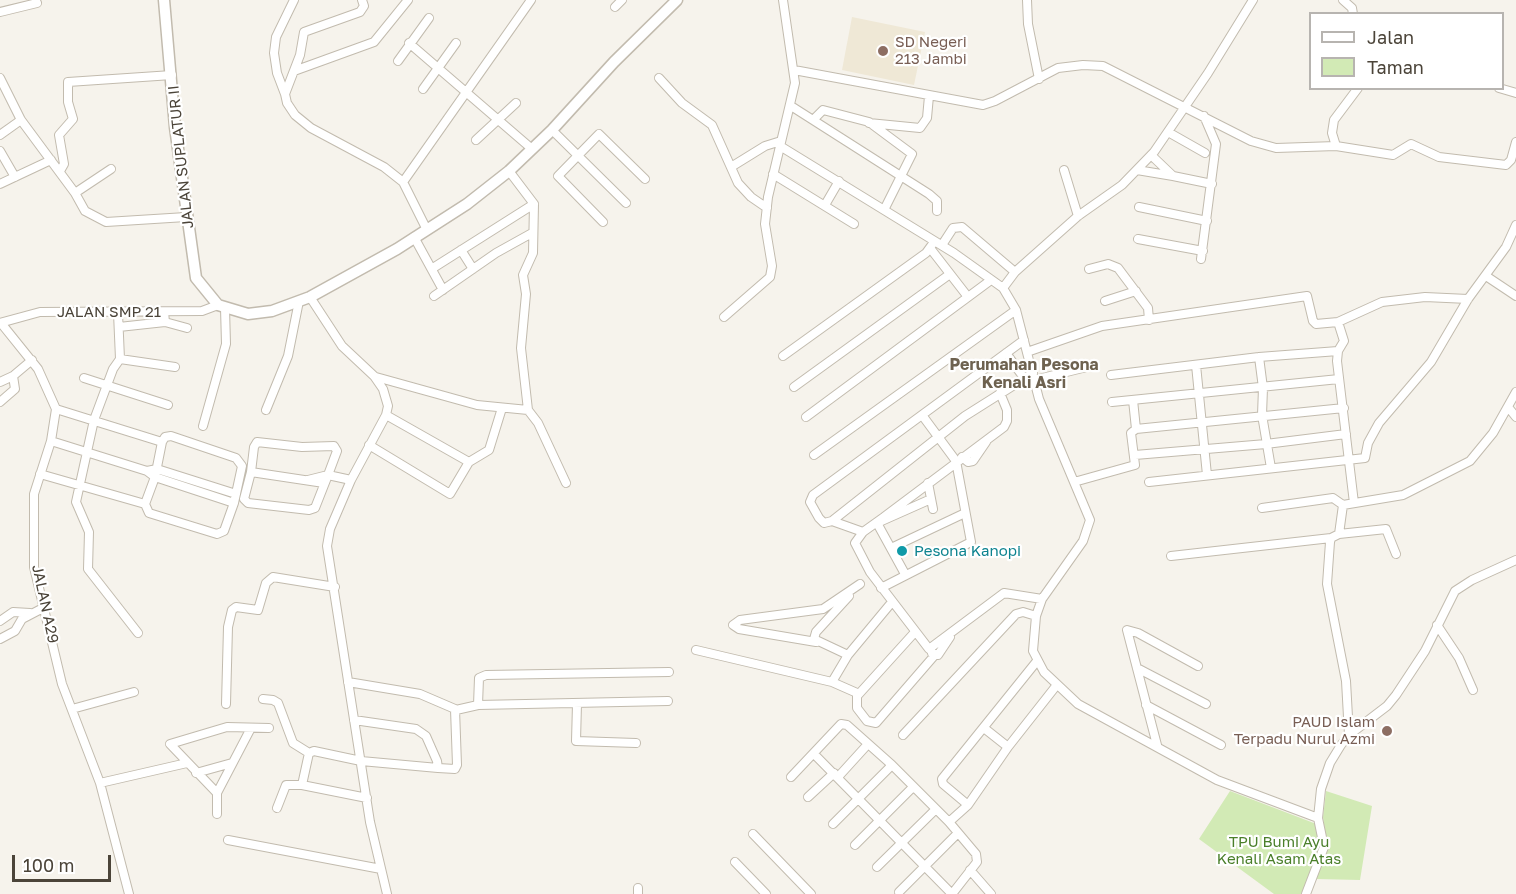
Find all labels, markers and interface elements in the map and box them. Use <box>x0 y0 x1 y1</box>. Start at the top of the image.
legend <box>1309 12 1504 90</box>
text: Jalan <box>1367 26 1414 48</box>
place label: SD Negeri 213 Jambi <box>895 33 967 68</box>
marker: SD Negeri 213 Jambi <box>876 44 890 58</box>
text: Taman <box>1367 56 1424 78</box>
street label: JALAN SUPLATUR II <box>165 84 197 230</box>
street label: JALAN SMP 21 <box>57 303 161 321</box>
district label: Perumahan Pesona Kenali Asri <box>949 355 1099 393</box>
place label: Pesona Kanopi <box>914 542 1021 560</box>
marker: Pesona Kanopi <box>895 544 909 558</box>
street label: JALAN A29 <box>28 563 62 645</box>
place label: PAUD Islam Terpadu Nurul Azmi <box>1234 713 1375 748</box>
marker: PAUD Islam Terpadu Nurul Azmi <box>1380 724 1394 738</box>
park label: TPU Bumi Ayu Kenali Asam Atas <box>1217 833 1341 868</box>
scale bar <box>15 843 114 881</box>
text: 100 m <box>23 854 74 876</box>

